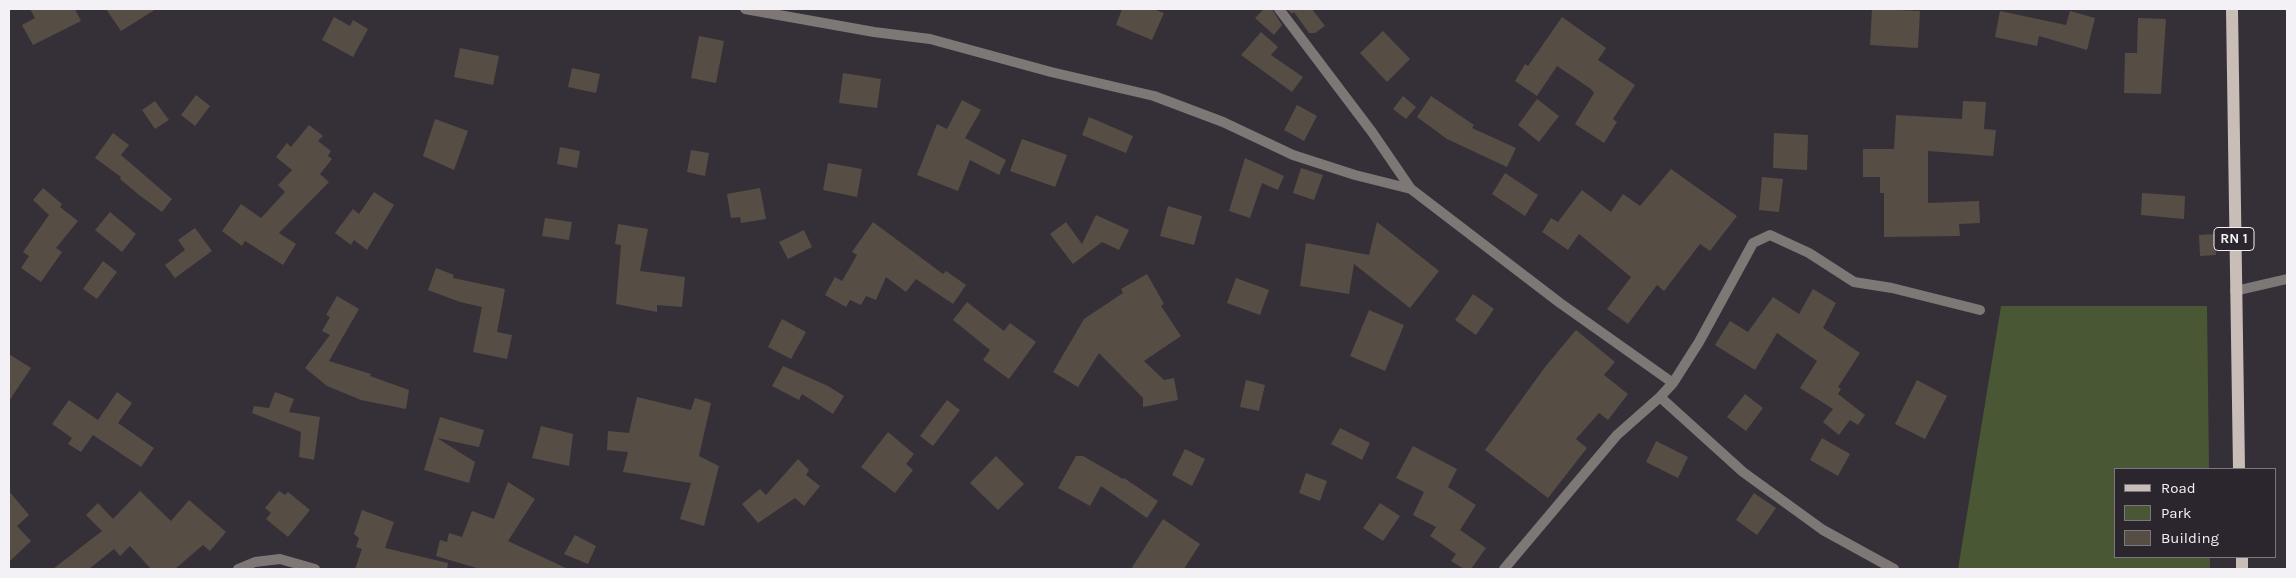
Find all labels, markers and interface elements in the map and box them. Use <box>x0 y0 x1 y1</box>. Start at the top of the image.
road number: RN 1 <box>2214 228 2254 250</box>
legend <box>2114 468 2276 558</box>
text: Road <box>2161 479 2196 497</box>
text: Park <box>2161 504 2191 522</box>
text: Building <box>2161 529 2219 547</box>

